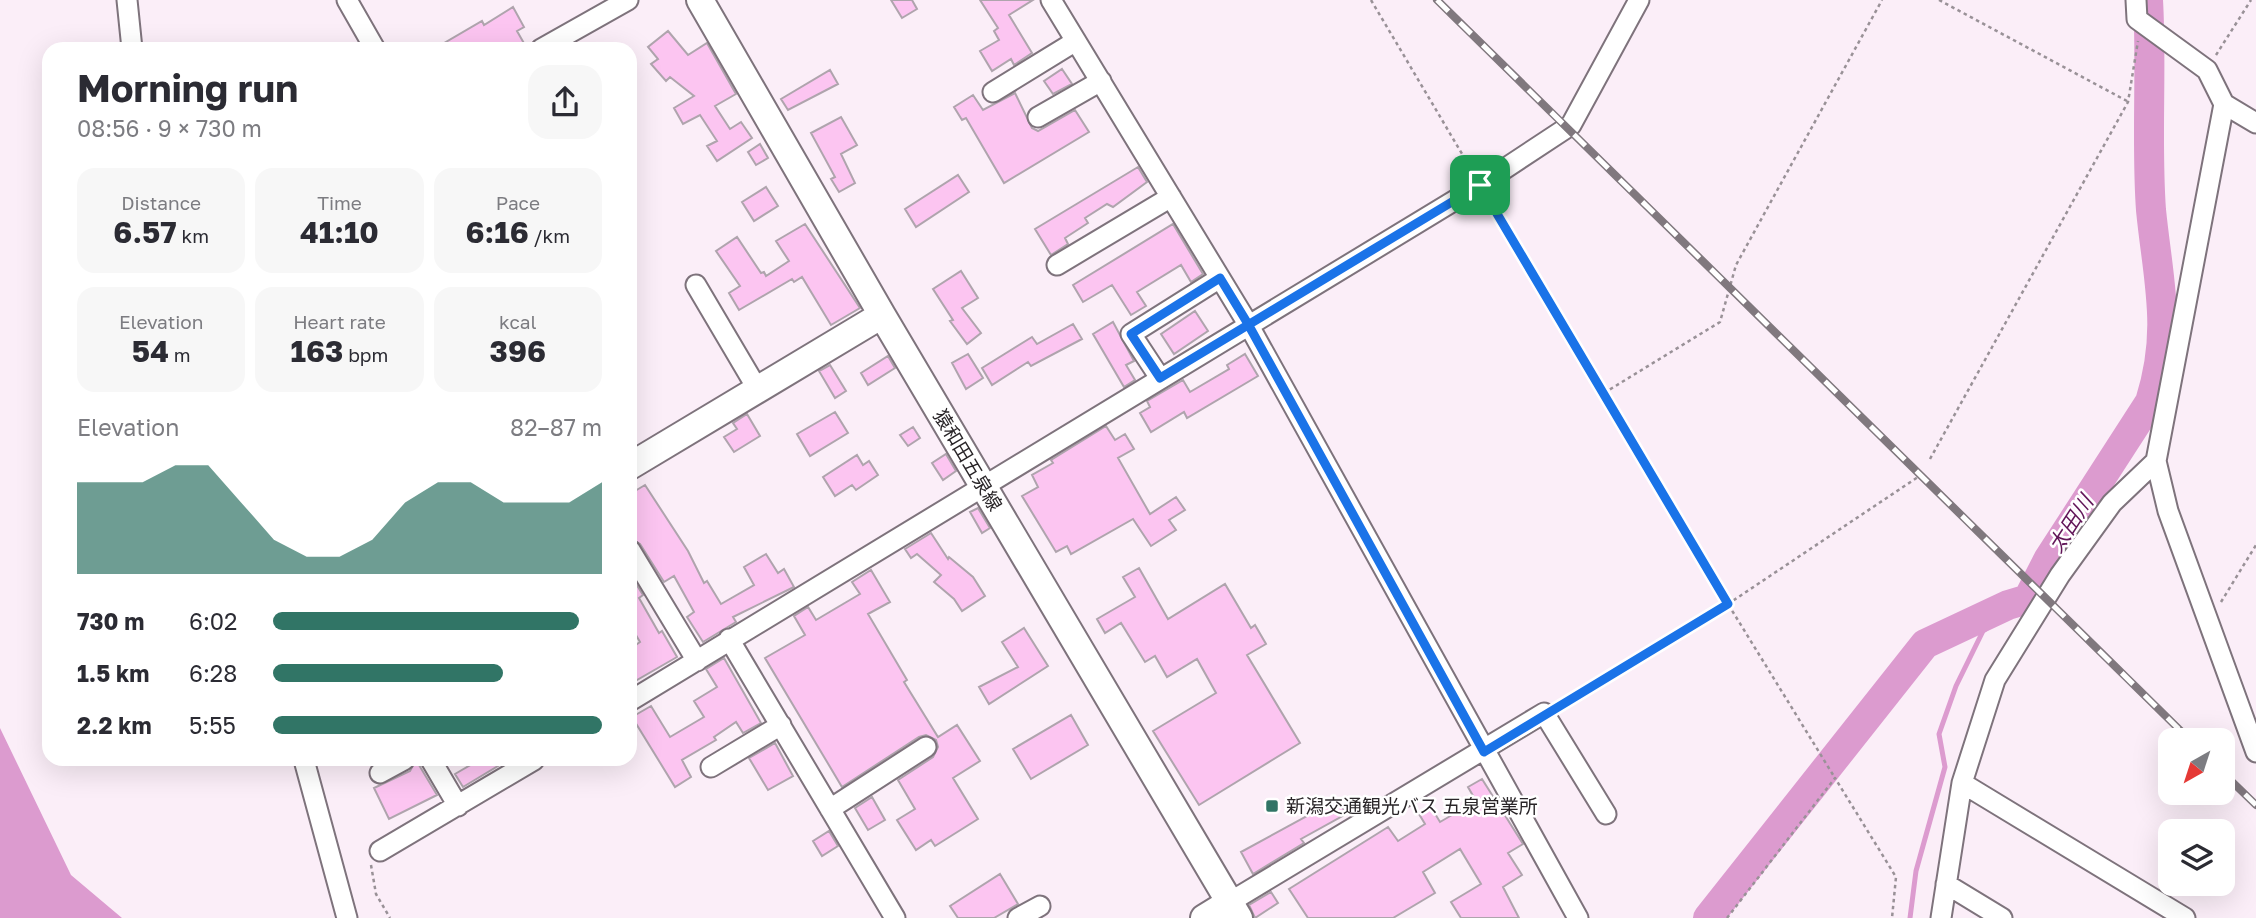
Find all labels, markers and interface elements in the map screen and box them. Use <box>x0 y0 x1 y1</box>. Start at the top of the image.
text: Morning run <box>77 65 298 110</box>
button: share <box>528 65 602 139</box>
text: 08:56 · 9 × 730 m <box>77 114 262 142</box>
pin <box>1450 155 1510 215</box>
icon: arrive <box>1461 166 1499 204</box>
text: Distance <box>121 191 201 214</box>
text: Time <box>317 191 362 214</box>
text: Pace <box>496 191 540 214</box>
text: 6.57 <box>113 214 177 250</box>
text: 41:10 <box>300 214 379 250</box>
text: 6:16 <box>466 214 529 250</box>
text: km <box>177 224 209 247</box>
text: /km <box>529 224 570 247</box>
text: Elevation <box>119 310 203 333</box>
text: Heart rate <box>293 310 386 333</box>
text: kcal <box>499 310 537 333</box>
text: 54 <box>132 333 169 369</box>
text: 163 <box>291 333 343 369</box>
text: 396 <box>490 333 546 369</box>
text: m <box>169 343 190 366</box>
text: bpm <box>343 343 388 366</box>
street label: 猿和田五泉線 <box>929 405 1008 515</box>
text: Elevation <box>77 413 179 441</box>
text: 82–87 m <box>510 413 602 441</box>
water label: 太田川 <box>2042 488 2099 557</box>
text: 730 m <box>77 607 144 635</box>
text: 6:02 <box>189 607 237 635</box>
text: 1.5 km <box>77 659 149 687</box>
text: 6:28 <box>189 659 237 687</box>
text: 2.2 km <box>77 711 152 739</box>
text: 5:55 <box>189 711 236 739</box>
north arrow <box>2158 728 2235 805</box>
map controls <box>2158 728 2235 896</box>
place label: 新潟交通観光バス 五泉営業所 <box>1286 794 1538 817</box>
marker: 新潟交通観光バス 五泉営業所 <box>1264 798 1280 814</box>
button: layers <box>2158 819 2235 896</box>

